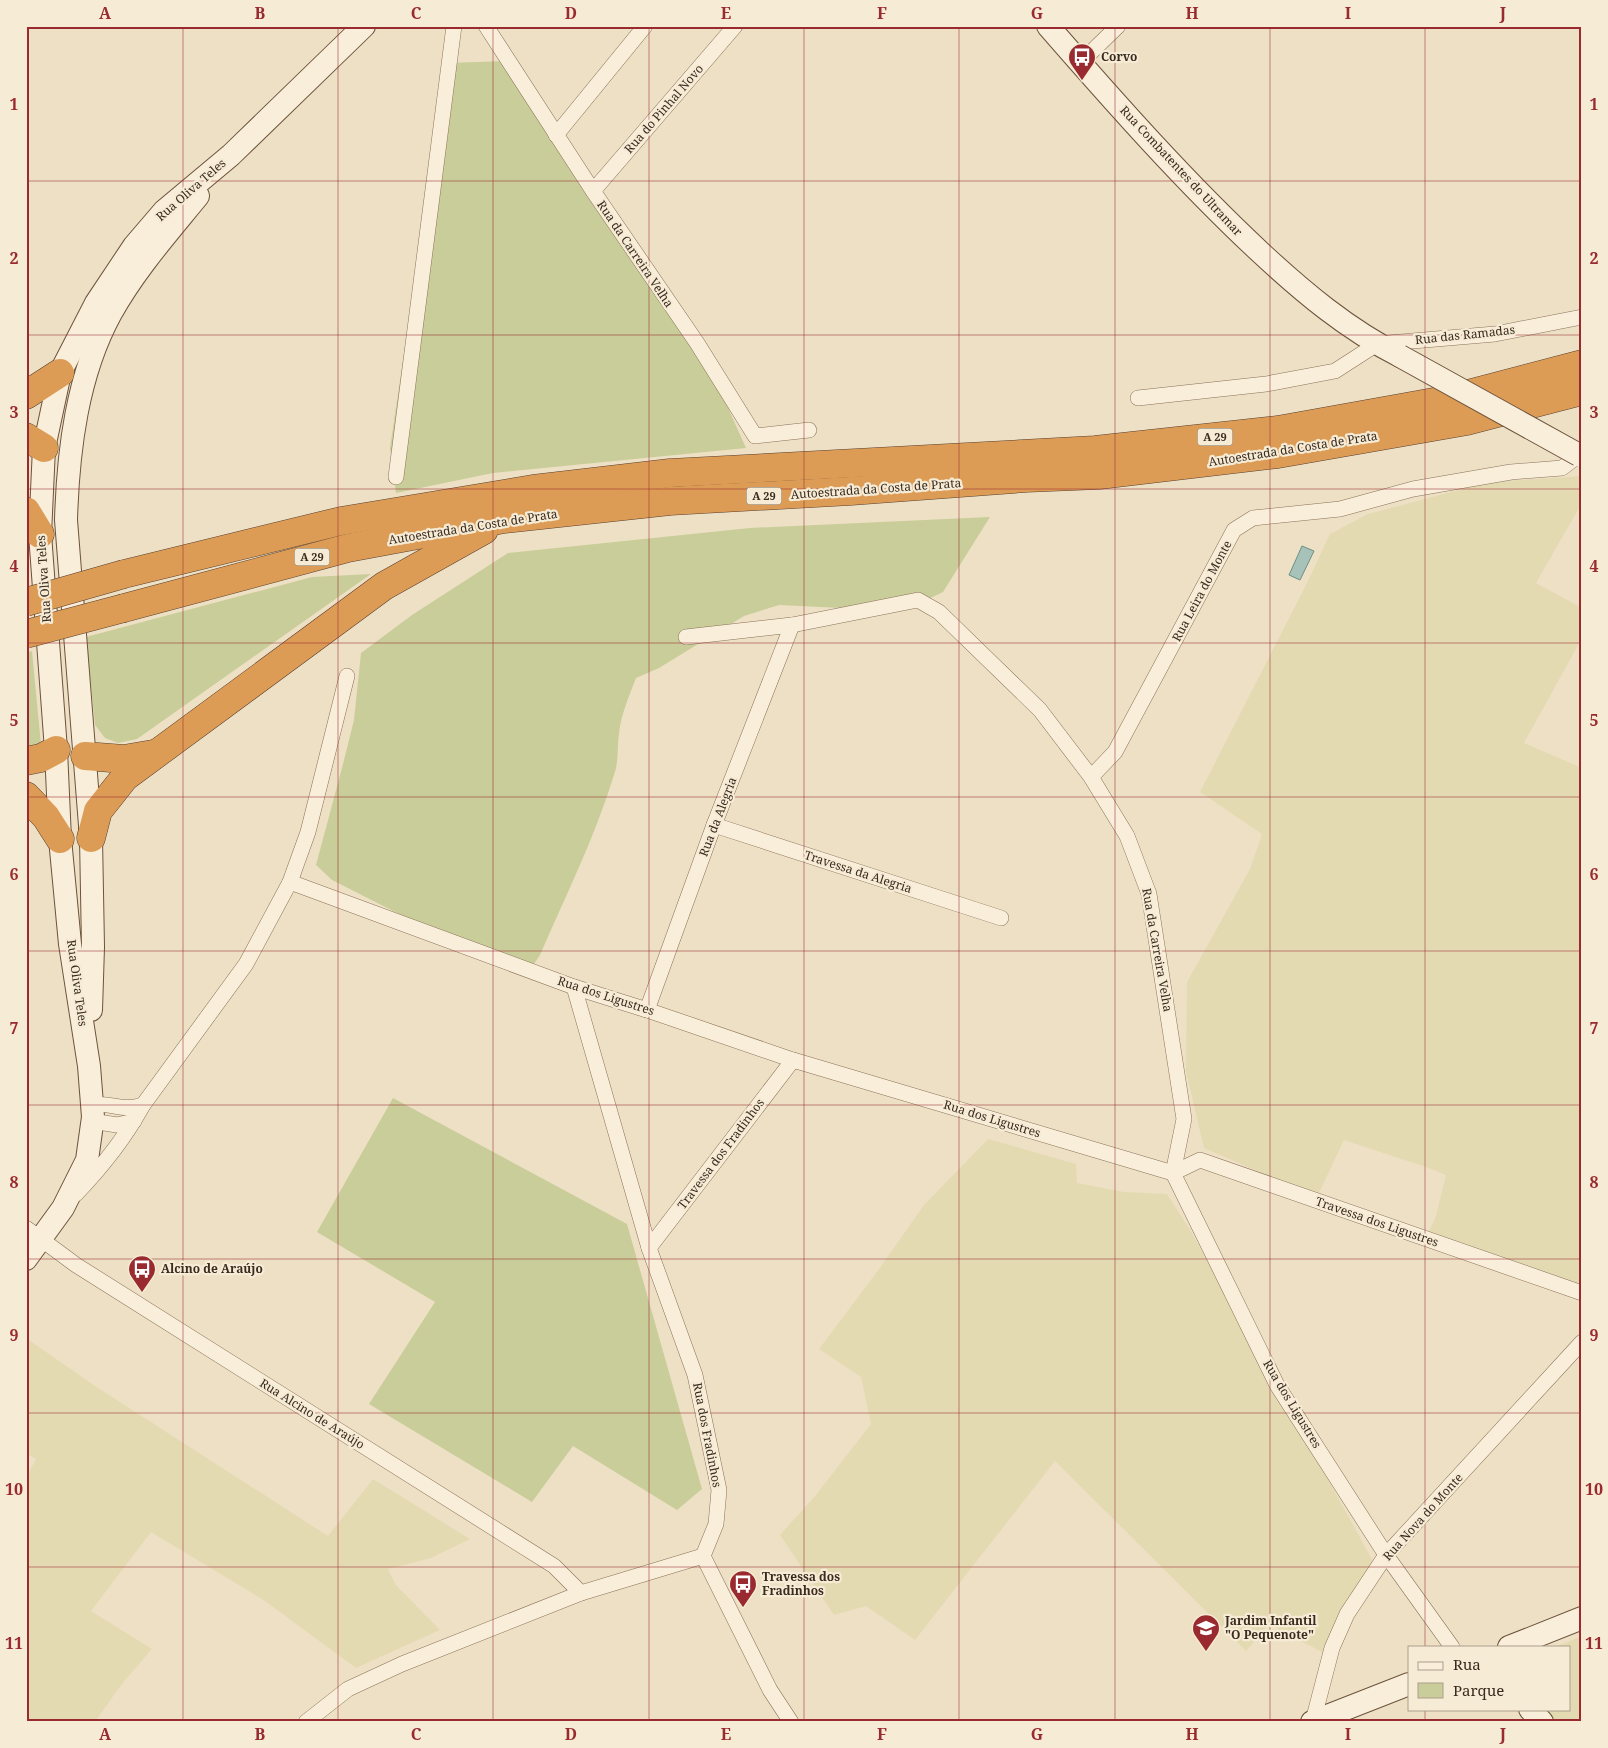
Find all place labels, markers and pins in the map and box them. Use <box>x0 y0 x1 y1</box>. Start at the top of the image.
bus stop icon: Corvo <box>1067 42 1097 81</box>
place label: Corvo <box>1101 48 1137 65</box>
bus stop icon: Alcino de Araújo <box>127 1254 157 1293</box>
place label: Alcino de Araújo <box>161 1260 263 1277</box>
place label: Travessa dos Fradinhos <box>762 1568 840 1599</box>
bus stop icon: Travessa dos Fradinhos <box>728 1569 758 1608</box>
place label: Jardim Infantil "O Pequenote" <box>1224 1612 1317 1643</box>
school or university icon: Jardim Infantil "O Pequenote" <box>1191 1613 1221 1652</box>

